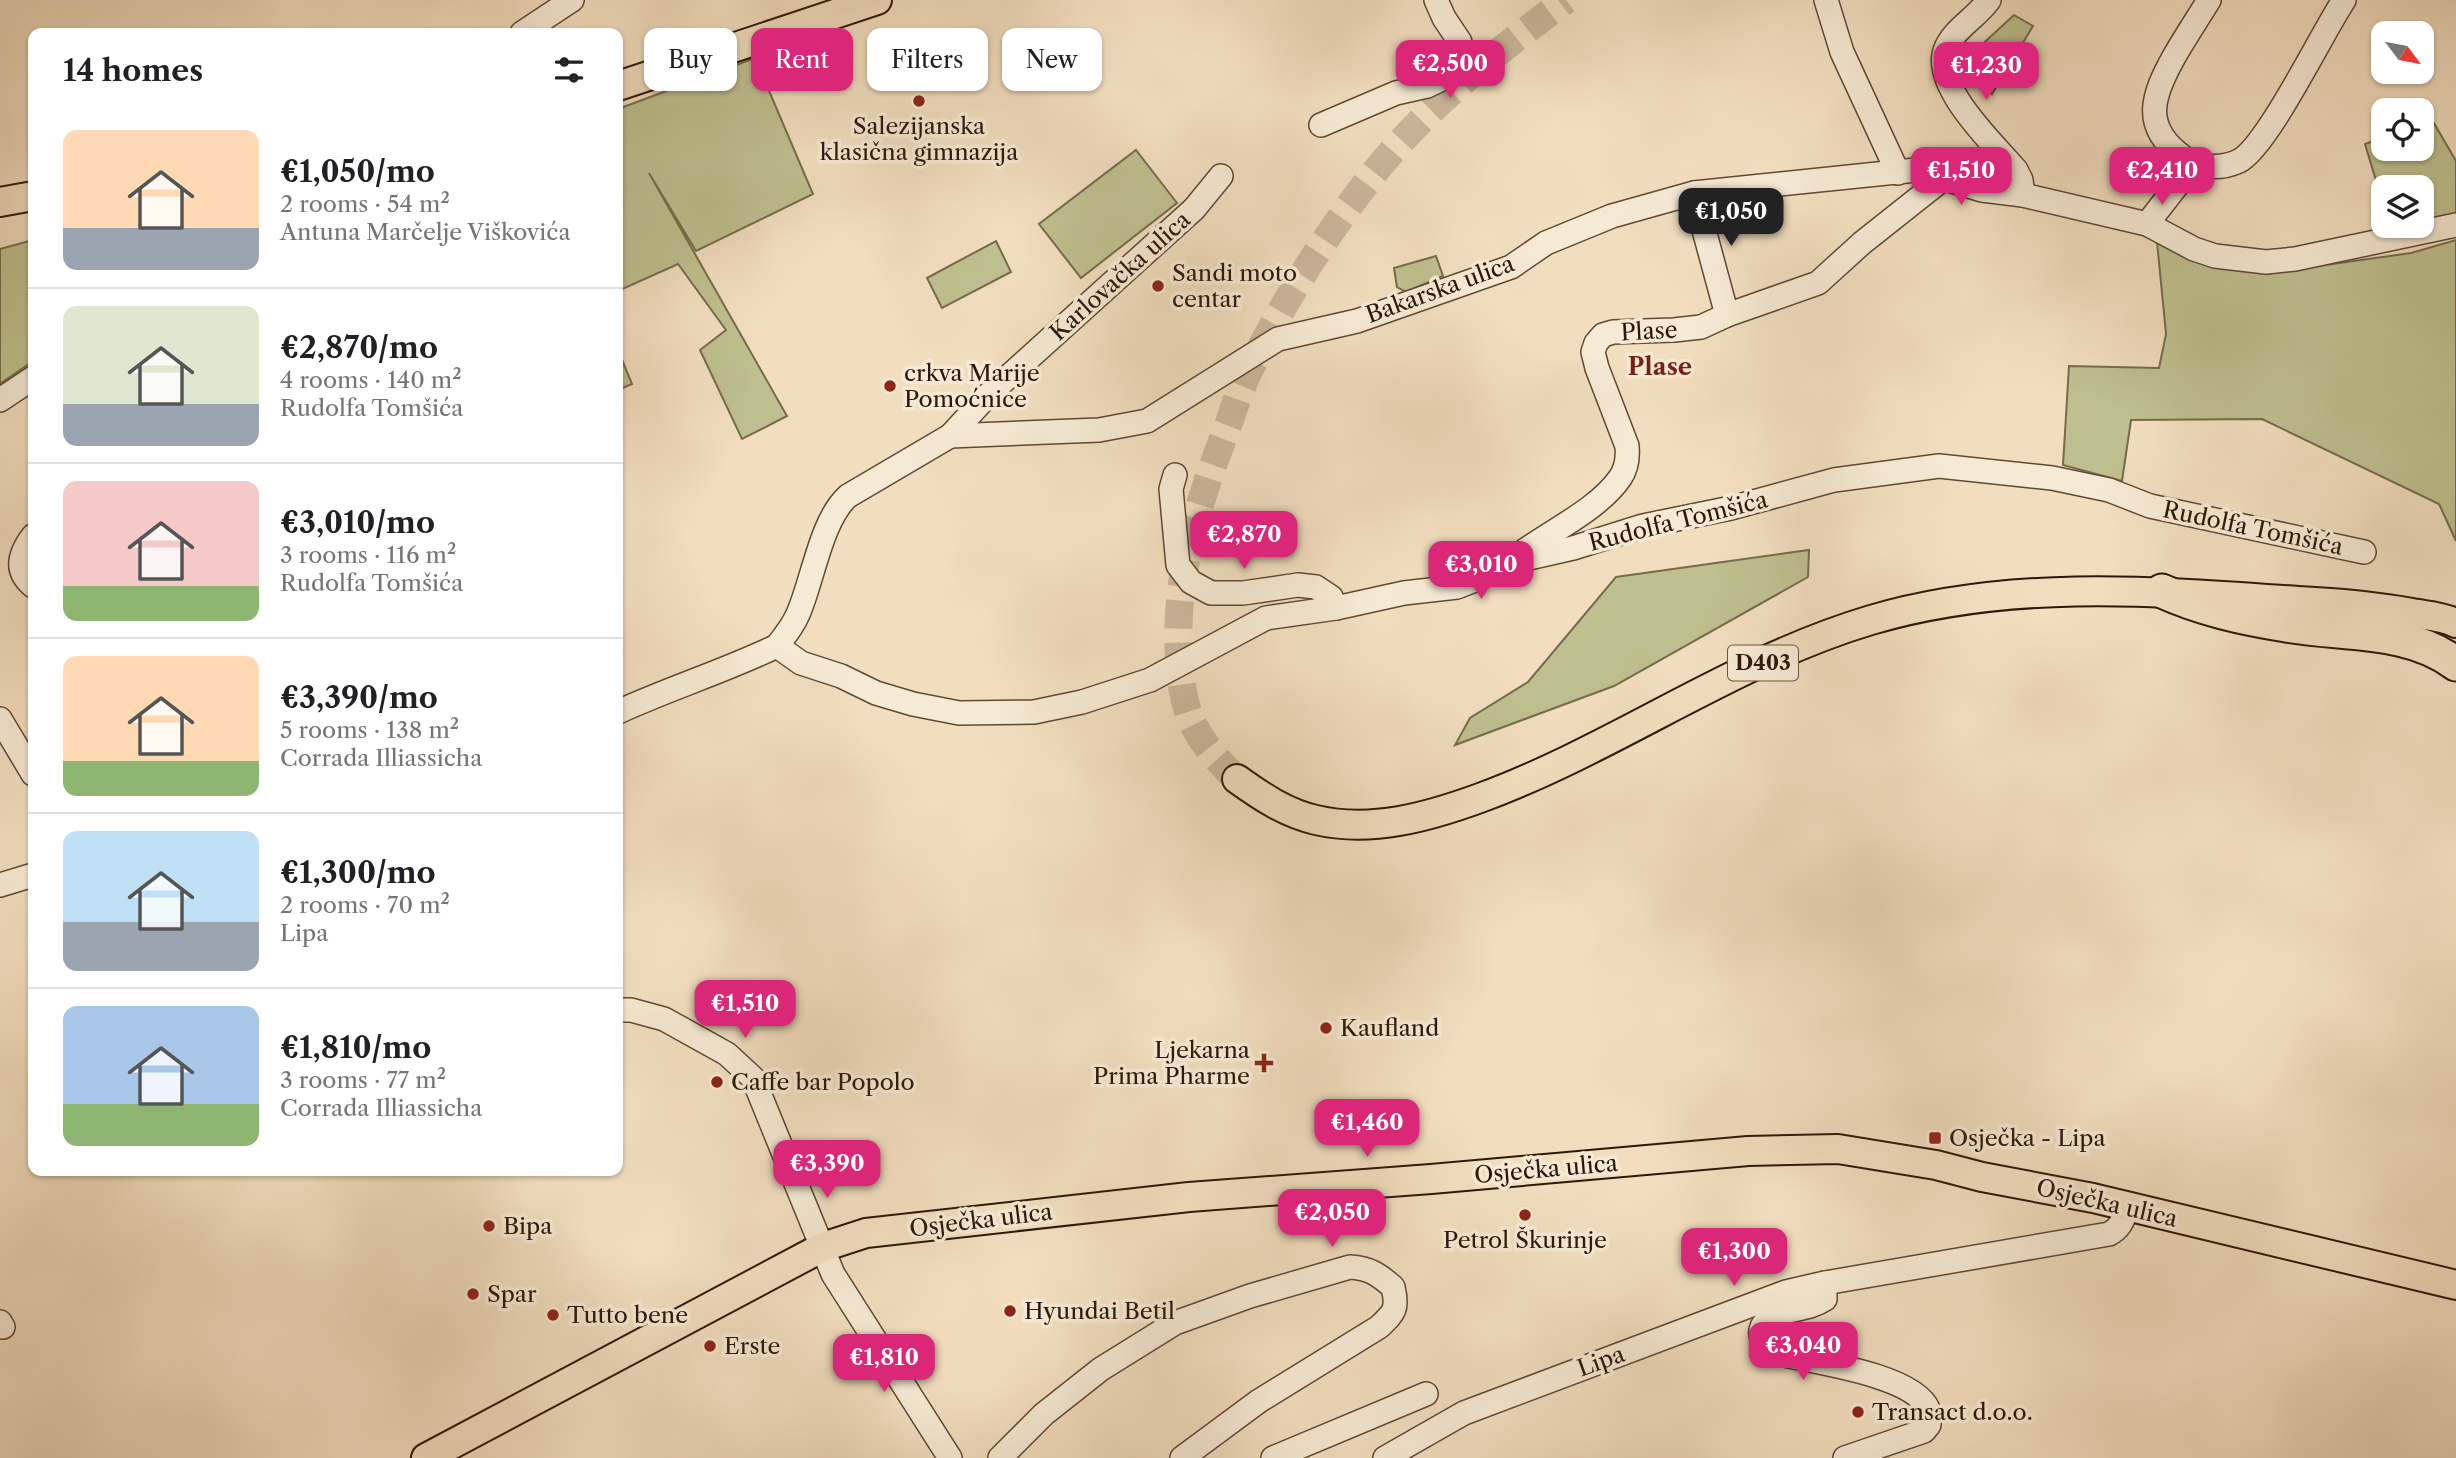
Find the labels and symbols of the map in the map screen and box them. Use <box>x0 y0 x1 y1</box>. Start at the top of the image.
north arrow <box>2371 21 2434 84</box>
pin: €2,500 <box>1393 41 1507 100</box>
pin: €1,230 <box>1929 42 2043 102</box>
marker: Salezijanska klasična gimnazija <box>911 93 927 109</box>
place label: Salezijanska klasična gimnazija <box>820 112 1019 166</box>
pin: €1,510 <box>1904 148 2018 207</box>
pin: €2,410 <box>2105 148 2219 207</box>
pin: €1,050 <box>1674 188 1788 248</box>
street label: Karlovačka ulica <box>1044 205 1197 346</box>
street label: Bakarska ulica <box>1362 249 1519 329</box>
place label: Sandi moto centar <box>1172 259 1297 313</box>
marker: Sandi moto centar <box>1150 278 1166 294</box>
street label: Plase <box>1620 316 1678 346</box>
district label: Plase <box>1628 352 1692 381</box>
place label: crkva Marije Pomoćnice <box>904 359 1040 413</box>
marker: crkva Marije Pomoćnice <box>882 378 898 394</box>
street label: Rudolfa Tomšića <box>1586 485 1771 557</box>
street label: Rudolfa Tomšića <box>2160 495 2346 561</box>
pin: €2,870 <box>1187 512 1301 571</box>
pin: €3,010 <box>1424 542 1538 601</box>
road number: D403 <box>1728 646 1798 680</box>
pin: €1,510 <box>688 981 802 1040</box>
place label: Kaufland <box>1340 1014 1439 1042</box>
marker: Kaufland <box>1318 1020 1334 1036</box>
place label: Ljekarna Prima Pharme <box>1093 1036 1251 1090</box>
marker: Ljekarna Prima Pharme <box>1256 1055 1272 1071</box>
place label: Caffe bar Popolo <box>731 1068 915 1096</box>
marker: Caffe bar Popolo <box>709 1074 725 1090</box>
pin: €1,460 <box>1310 1100 1424 1159</box>
place label: Osječka - Lipa <box>1949 1124 2107 1152</box>
marker: Osječka - Lipa <box>1927 1130 1943 1146</box>
pin: €3,390 <box>770 1140 884 1200</box>
street label: Osječka ulica <box>1473 1149 1620 1189</box>
street label: Osječka ulica <box>2034 1173 2181 1233</box>
pin: €2,050 <box>1275 1190 1389 1249</box>
street label: Osječka ulica <box>908 1197 1055 1243</box>
marker: Petrol Škurinje <box>1517 1207 1533 1223</box>
place label: Bipa <box>503 1212 553 1240</box>
marker: Bipa <box>481 1218 497 1234</box>
place label: Petrol Škurinje <box>1443 1226 1607 1254</box>
pin: €1,300 <box>1677 1228 1791 1288</box>
place label: Spar <box>487 1280 537 1308</box>
marker: Spar <box>465 1286 481 1302</box>
place label: Hyundai Betil <box>1024 1297 1175 1325</box>
place label: Tutto bene <box>567 1301 688 1329</box>
marker: Hyundai Betil <box>1002 1303 1018 1319</box>
marker: Tutto bene <box>545 1307 561 1323</box>
pin: €3,040 <box>1746 1322 1860 1382</box>
place label: Erste <box>724 1332 780 1360</box>
pin: €1,810 <box>827 1334 941 1394</box>
marker: Erste <box>702 1338 718 1354</box>
street label: Lipa <box>1573 1339 1629 1382</box>
place label: Transact d.o.o. <box>1872 1398 2033 1426</box>
marker: Transact d.o.o. <box>1850 1404 1866 1420</box>

